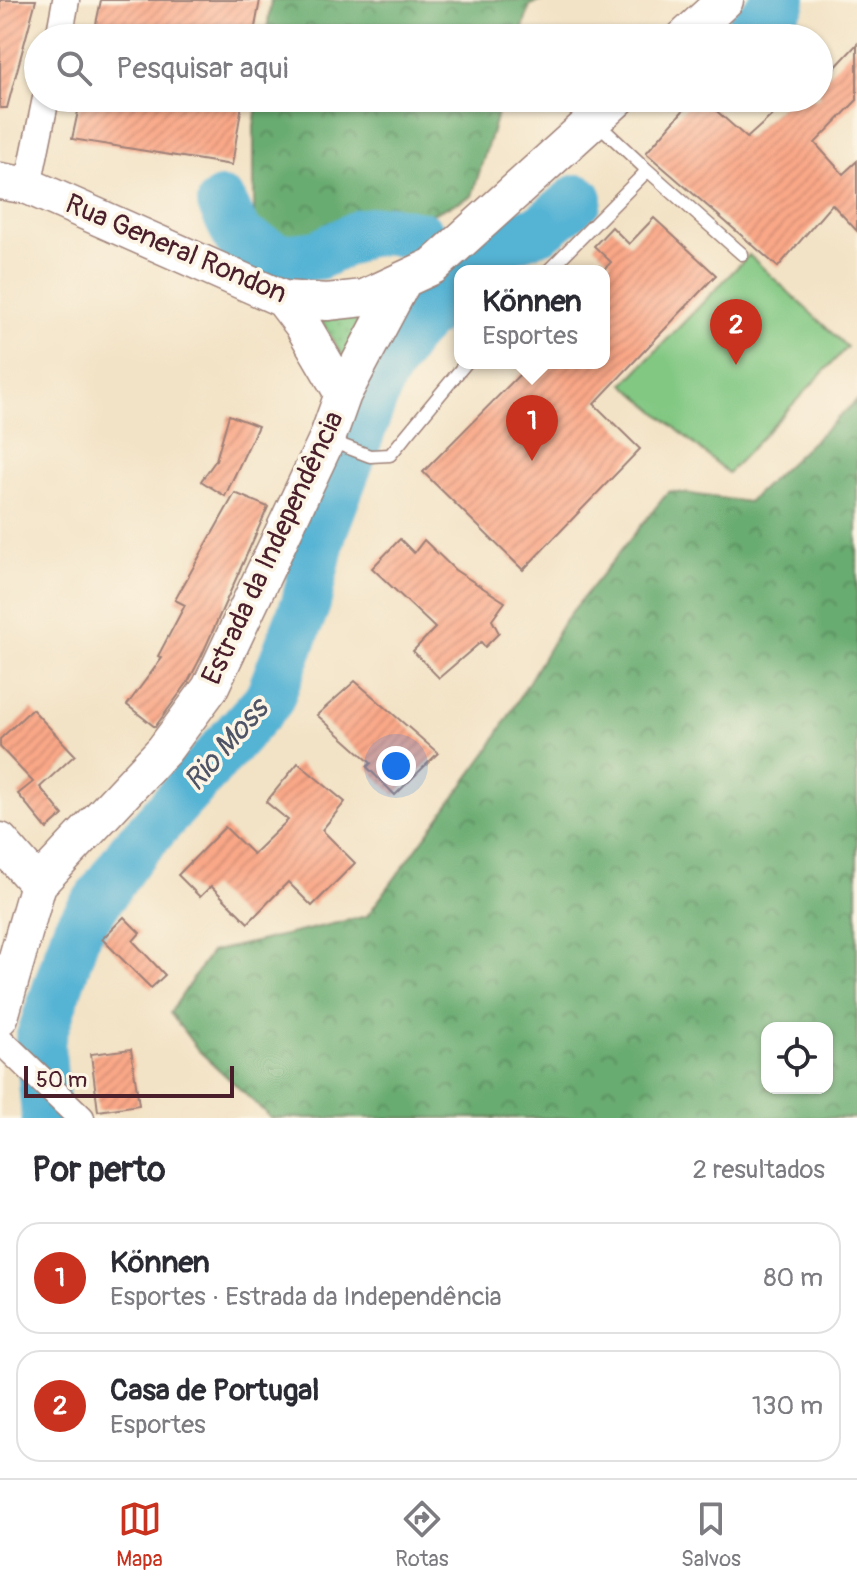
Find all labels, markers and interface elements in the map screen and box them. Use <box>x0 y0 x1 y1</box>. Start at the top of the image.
search box <box>24 24 833 112</box>
icon: search <box>52 46 96 90</box>
text: Pesquisar aqui <box>116 50 288 87</box>
street label: Rua General Rondon <box>60 187 292 311</box>
popup <box>454 265 610 369</box>
text: Können <box>482 283 582 320</box>
pin: 2 <box>710 299 762 365</box>
text: Esportes <box>482 320 578 352</box>
pin: 1 <box>506 395 558 461</box>
street label: Estrada da Independência <box>194 406 352 690</box>
water label: Rio Moss <box>176 689 278 799</box>
your location <box>376 746 416 786</box>
map controls <box>761 1022 833 1094</box>
button: locate <box>761 1022 833 1094</box>
scale bar <box>24 1062 234 1098</box>
text: 50 m <box>36 1066 87 1094</box>
text: Por perto <box>32 1149 165 1192</box>
text: 2 resultados <box>693 1154 825 1186</box>
text: Können <box>110 1244 210 1281</box>
text: 1 <box>55 1262 65 1294</box>
text: 80 m <box>763 1262 823 1294</box>
text: Esportes · Estrada da Independência <box>110 1281 502 1313</box>
text: Casa de Portugal <box>110 1372 319 1409</box>
text: 2 <box>53 1390 67 1422</box>
text: 130 m <box>752 1390 823 1422</box>
text: Esportes <box>110 1409 206 1441</box>
tab: Mapa <box>116 1497 163 1573</box>
tab: Rotas <box>395 1497 449 1573</box>
tab: Salvos <box>681 1497 741 1573</box>

